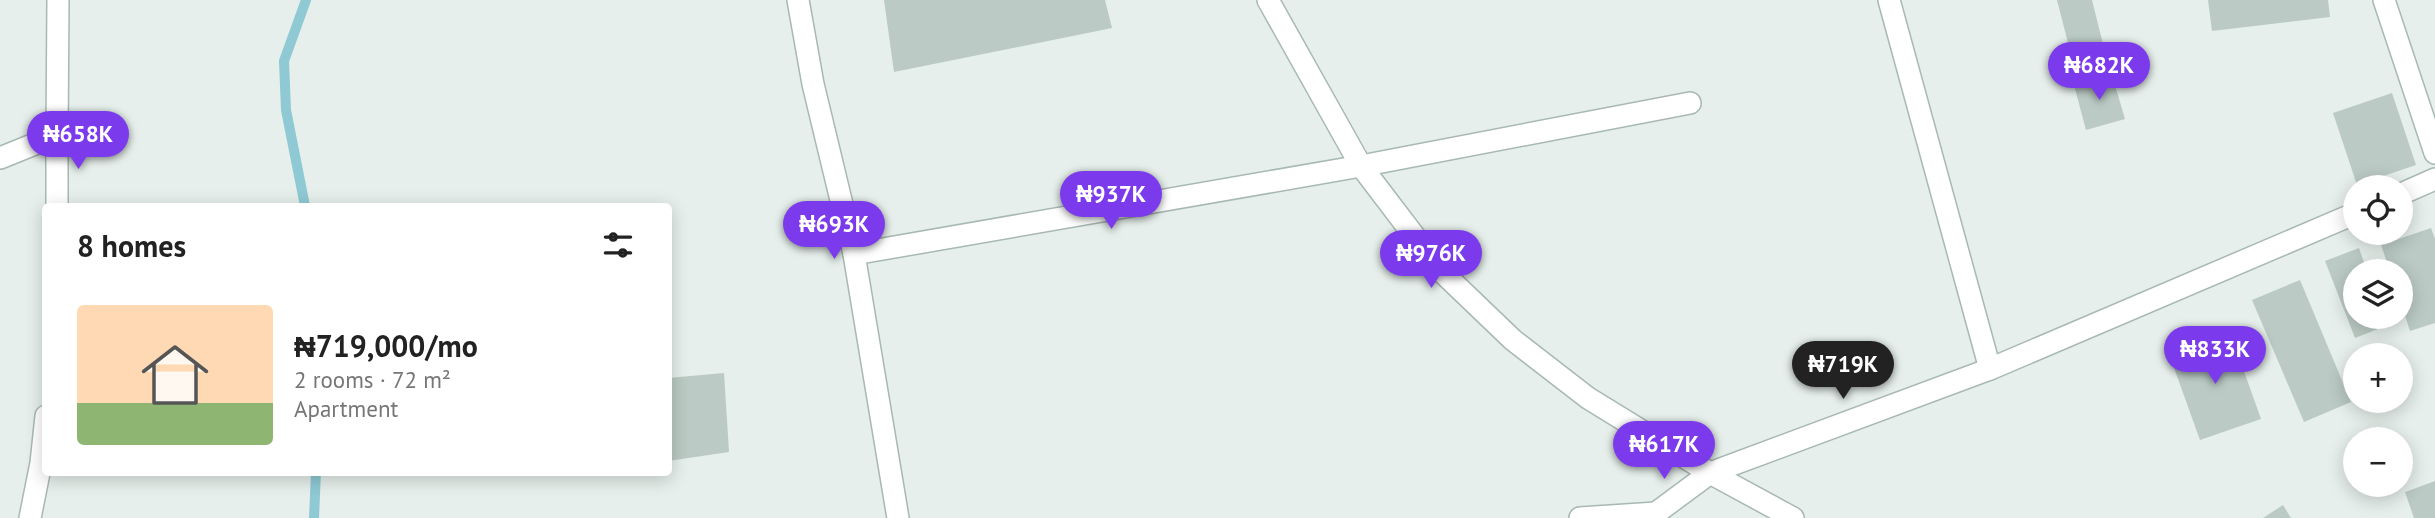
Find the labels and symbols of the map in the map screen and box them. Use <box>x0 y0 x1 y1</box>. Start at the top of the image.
pin: ₦682K <box>2050 42 2148 102</box>
pin: ₦658K <box>29 111 127 171</box>
pin: ₦937K <box>1062 172 1160 231</box>
pin: ₦693K <box>785 202 883 261</box>
pin: ₦976K <box>1382 230 1480 290</box>
pin: ₦833K <box>2166 326 2264 386</box>
pin: ₦719K <box>1794 342 1892 401</box>
pin: ₦617K <box>1615 421 1713 481</box>

